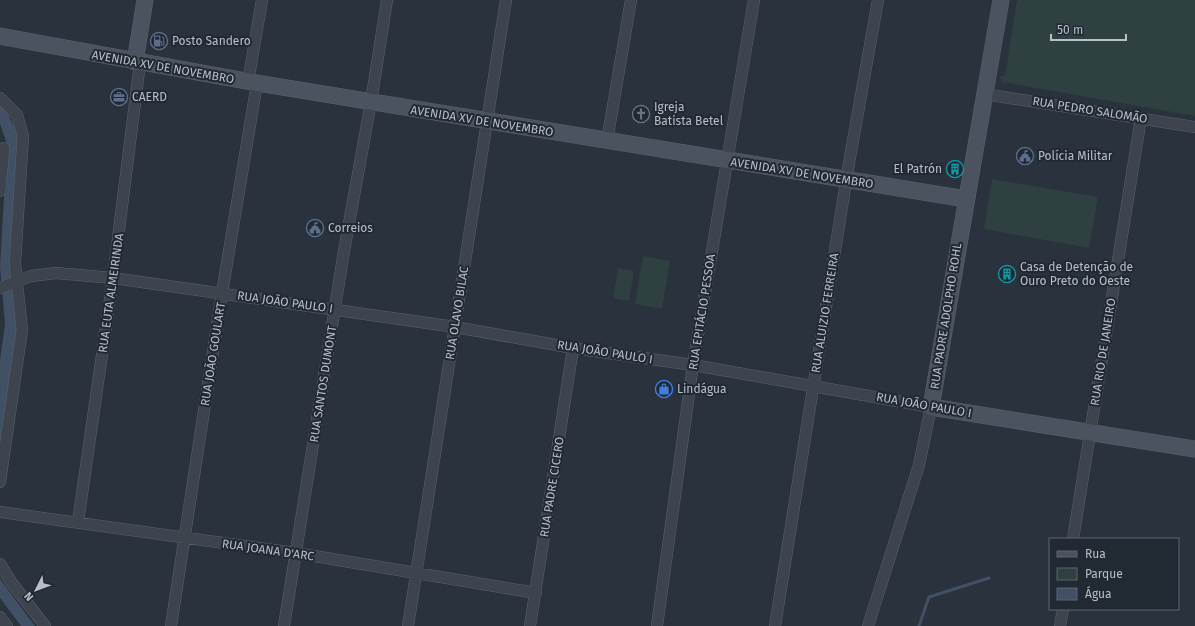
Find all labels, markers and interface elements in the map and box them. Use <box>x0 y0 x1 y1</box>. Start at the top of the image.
scale bar <box>1051 16 1126 42</box>
text: 50 m <box>1057 23 1083 37</box>
fuel station icon: Posto Sandero <box>149 31 169 51</box>
place label: Posto Sandero <box>172 34 251 48</box>
street label: AVENIDA XV DE NOVEMBRO <box>91 48 235 86</box>
office icon: CAERD <box>109 87 129 107</box>
place label: CAERD <box>132 90 167 104</box>
street label: RUA PEDRO SALOMÃO <box>1032 93 1149 126</box>
place label: Igreja Batista Betel <box>654 100 724 128</box>
street label: AVENIDA XV DE NOVEMBRO <box>410 103 554 139</box>
church icon: Igreja Batista Betel <box>631 104 651 124</box>
public building icon: Polícia Militar <box>1015 146 1035 166</box>
place label: Polícia Militar <box>1038 149 1113 163</box>
street label: AVENIDA XV DE NOVEMBRO <box>730 155 874 191</box>
building icon: El Patrón <box>945 159 965 179</box>
place label: El Patrón <box>893 162 942 176</box>
public building icon: Correios <box>305 218 325 238</box>
place label: Correios <box>328 221 373 235</box>
street label: RUA EUTA ALMEIRINDA <box>96 232 126 354</box>
street label: RUA PADRE ADOLPHO ROHL <box>928 242 964 390</box>
street label: RUA ALUIZIO FERREIRA <box>809 252 841 374</box>
street label: RUA EPITÁCIO PESSOA <box>685 253 718 371</box>
place label: Casa de Detenção de Ouro Preto do Oeste <box>1020 260 1133 288</box>
building icon: Casa de Detenção de Ouro Preto do Oeste <box>997 264 1017 284</box>
street label: RUA OLAVO BILAC <box>443 265 471 361</box>
street label: RUA JOÃO PAULO I <box>236 287 334 316</box>
street label: RUA RIO DE JANEIRO <box>1088 297 1118 407</box>
street label: RUA JOÃO GOULART <box>197 300 228 407</box>
street label: RUA SANTOS DUMONT <box>307 324 339 443</box>
street label: RUA JOÃO PAULO I <box>556 337 654 366</box>
shop icon: Lindágua <box>654 379 674 399</box>
place label: Lindágua <box>677 382 727 396</box>
street label: RUA JOÃO PAULO I <box>875 389 973 420</box>
street label: RUA PADRE CICERO <box>537 436 567 538</box>
street label: RUA JOANA D'ARC <box>221 537 315 563</box>
legend <box>1049 538 1179 610</box>
text: Rua <box>1085 547 1106 561</box>
text: Parque <box>1085 567 1123 581</box>
north arrow <box>16 570 56 610</box>
text: Água <box>1085 586 1112 601</box>
text: N <box>22 589 36 603</box>

